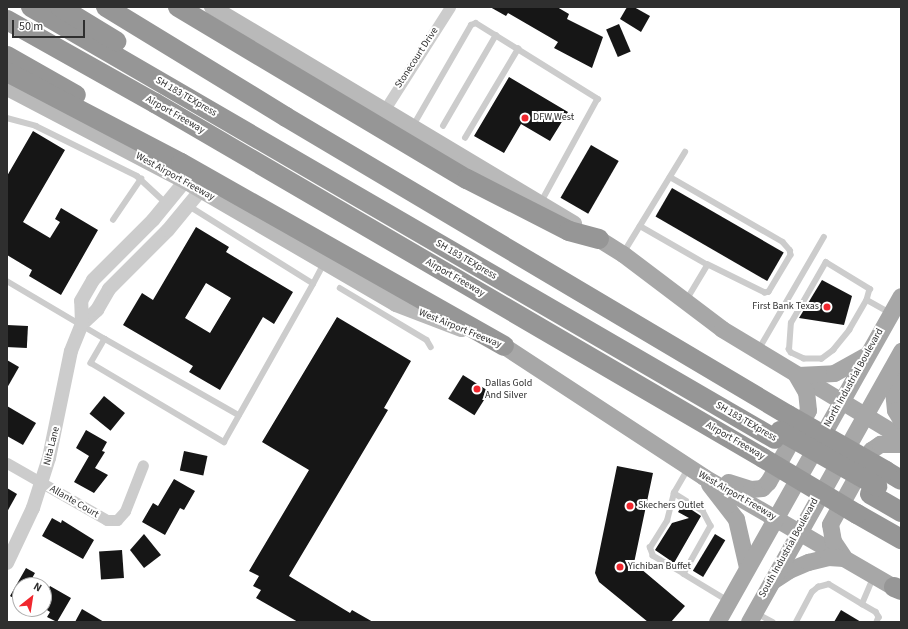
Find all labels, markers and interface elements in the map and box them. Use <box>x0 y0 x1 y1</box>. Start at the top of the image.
scale bar <box>14 12 87 38</box>
text: 50 m <box>19 18 43 35</box>
street label: Stonecourt Drive <box>393 25 441 91</box>
street label: SH 183 TEXpress <box>153 75 219 119</box>
street label: Airport Freeway <box>143 93 207 137</box>
place label: DFW West <box>533 112 574 124</box>
marker: DFW West <box>520 113 530 123</box>
street label: West Airport Freeway <box>133 150 217 204</box>
street label: SH 183 TEXpress <box>433 238 499 282</box>
street label: Airport Freeway <box>423 256 487 300</box>
place label: First Bank Texas <box>752 301 819 313</box>
marker: First Bank Texas <box>822 302 832 312</box>
street label: West Airport Freeway <box>417 307 503 351</box>
street label: North Industrial Boulevard <box>822 327 886 429</box>
place label: Dallas Gold And Silver <box>485 377 532 400</box>
marker: Dallas Gold And Silver <box>472 384 482 394</box>
street label: SH 183 TEXpress <box>713 400 779 444</box>
street label: Airport Freeway <box>703 419 767 463</box>
street label: Nita Lane <box>41 425 63 467</box>
street label: West Airport Freeway <box>696 469 778 523</box>
street label: Allante Court <box>47 483 101 521</box>
street label: South Industrial Boulevard <box>757 496 821 600</box>
place label: Skechers Outlet <box>638 500 704 512</box>
marker: Skechers Outlet <box>625 501 635 511</box>
place label: Yichiban Buffet <box>628 561 691 573</box>
marker: Yichiban Buffet <box>615 562 625 572</box>
north arrow <box>12 577 52 617</box>
text: N <box>31 579 45 595</box>

